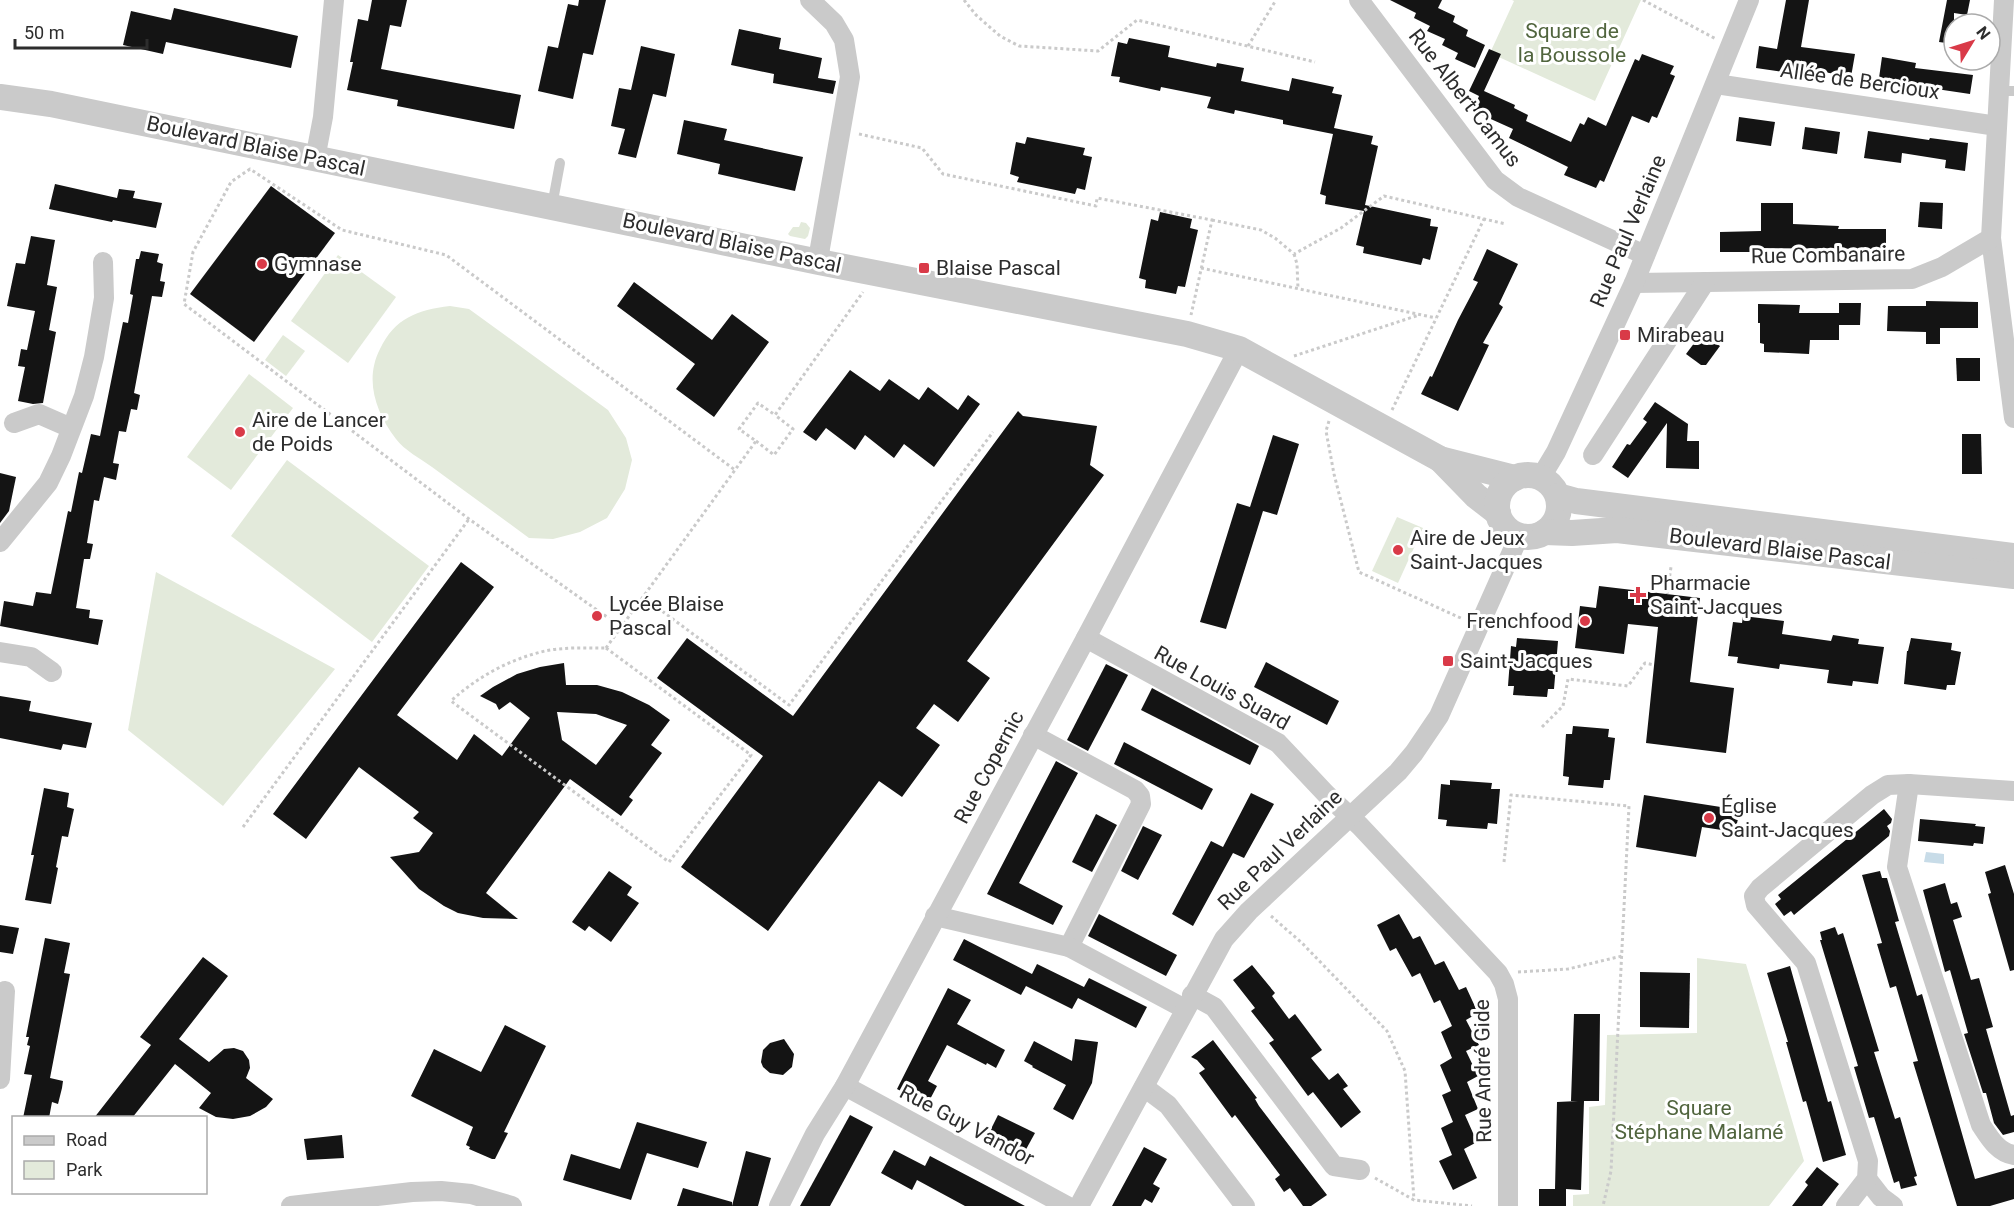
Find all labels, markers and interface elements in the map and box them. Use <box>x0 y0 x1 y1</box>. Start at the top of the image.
scale bar <box>15 12 147 50</box>
north arrow <box>1942 12 2002 72</box>
park label: Square de la Boussole <box>1518 19 1626 67</box>
text: 50 m <box>24 22 64 43</box>
text: N <box>1972 23 1994 43</box>
street label: Rue Albert Camus <box>1404 24 1526 172</box>
street label: Allée de Bercioux <box>1779 58 1941 104</box>
street label: Boulevard Blaise Pascal <box>144 111 368 181</box>
street label: Rue Paul Verlaine <box>1585 151 1671 311</box>
street label: Boulevard Blaise Pascal <box>620 208 844 278</box>
street label: Rue Combanaire <box>1751 242 1905 268</box>
place label: Gymnase <box>274 252 362 276</box>
place label: Blaise Pascal <box>936 256 1061 280</box>
marker: Gymnase <box>255 257 269 271</box>
marker: Blaise Pascal <box>917 261 931 275</box>
place label: Mirabeau <box>1637 323 1725 347</box>
marker: Mirabeau <box>1618 328 1632 342</box>
place label: Aire de Lancer de Poids <box>252 408 386 456</box>
marker: Aire de Lancer de Poids <box>233 425 247 439</box>
street label: Boulevard Blaise Pascal <box>1668 524 1892 574</box>
place label: Aire de Jeux Saint-Jacques <box>1410 526 1543 574</box>
marker: Aire de Jeux Saint-Jacques <box>1391 543 1405 557</box>
place label: Pharmacie Saint-Jacques <box>1650 571 1783 619</box>
marker: Pharmacie Saint-Jacques <box>1631 588 1645 602</box>
place label: Lycée Blaise Pascal <box>609 592 724 640</box>
marker: Lycée Blaise Pascal <box>590 609 604 623</box>
place label: Frenchfood <box>1466 609 1573 633</box>
marker: Frenchfood <box>1578 614 1592 628</box>
street label: Rue Louis Suard <box>1150 641 1294 735</box>
place label: Saint-Jacques <box>1460 649 1593 673</box>
marker: Saint-Jacques <box>1441 654 1455 668</box>
street label: Rue Copernic <box>949 707 1029 827</box>
street label: Rue Paul Verlaine <box>1213 785 1347 915</box>
place label: Église Saint-Jacques <box>1721 794 1854 842</box>
marker: Église Saint-Jacques <box>1702 811 1716 825</box>
street label: Rue André Gide <box>1470 999 1496 1143</box>
street label: Rue Guy Vandor <box>896 1079 1038 1171</box>
park label: Square Stéphane Malamé <box>1614 1096 1784 1144</box>
legend <box>12 1116 207 1194</box>
text: Road <box>66 1129 107 1150</box>
text: Park <box>66 1159 103 1180</box>

